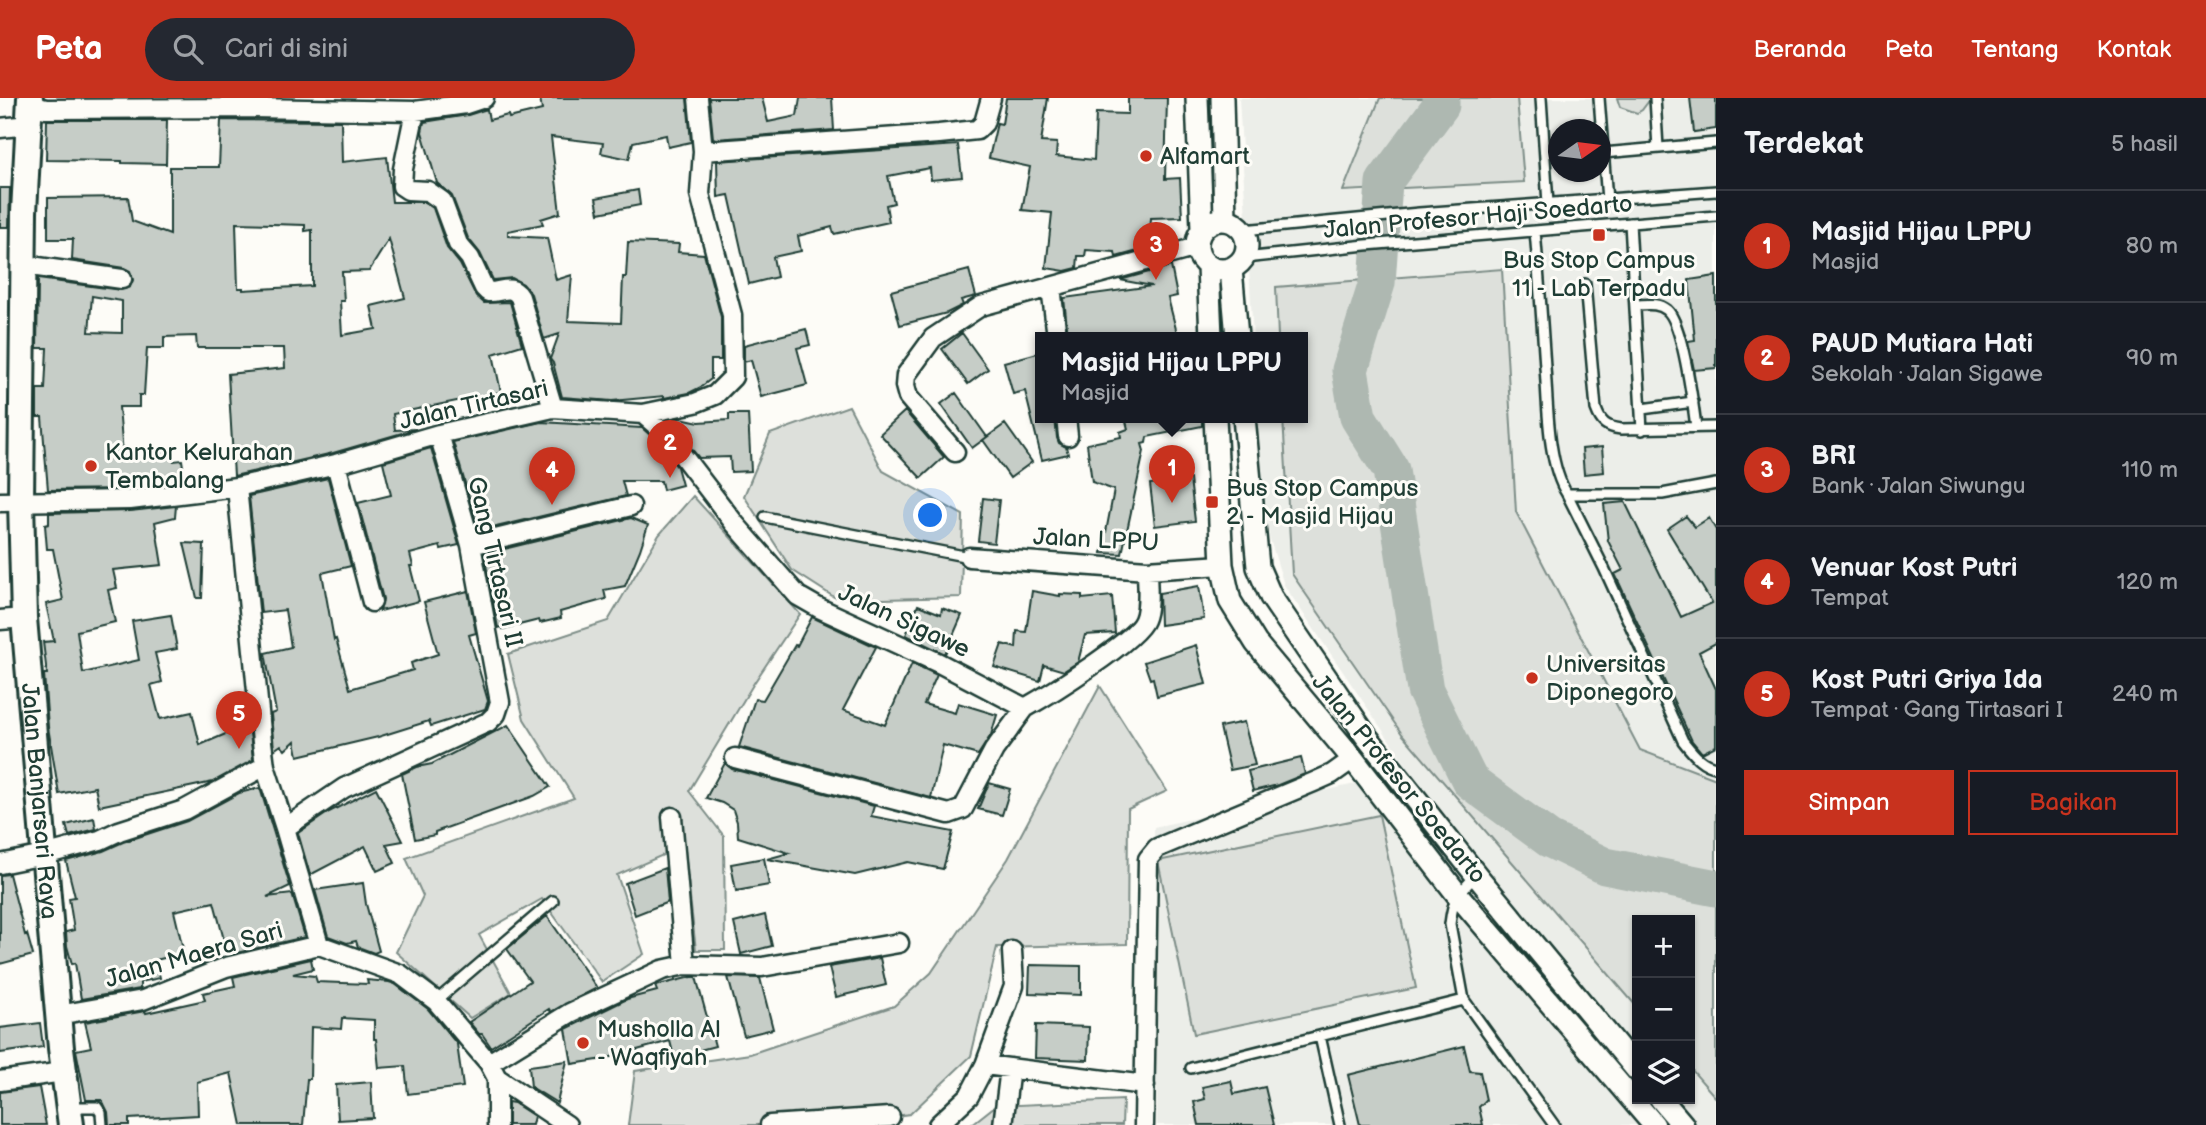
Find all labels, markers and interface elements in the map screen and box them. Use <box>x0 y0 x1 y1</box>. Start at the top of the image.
search box <box>145 18 635 81</box>
text: Peta <box>35 29 103 69</box>
icon: search <box>169 30 207 68</box>
text: Cari di sini <box>225 34 348 65</box>
text: Beranda <box>1753 35 1847 64</box>
text: Peta <box>1885 35 1933 64</box>
text: Tentang <box>1971 35 2059 64</box>
text: Kontak <box>2097 35 2171 64</box>
north arrow <box>1548 119 1611 182</box>
text: Terdekat <box>1744 126 1863 162</box>
text: 5 hasil <box>2111 130 2178 158</box>
place label: Alfamart <box>1160 142 1250 171</box>
marker: Alfamart <box>1138 148 1154 164</box>
street label: Jalan Profesor Haji Soedarto <box>1322 189 1634 245</box>
text: Masjid Hijau LPPU <box>1811 217 2032 248</box>
pin: 3 <box>1133 222 1179 280</box>
marker: Bus Stop Campus 11 - Lab Terpadu <box>1591 227 1607 243</box>
text: 1 <box>1762 232 1772 260</box>
text: 80 m <box>2126 232 2178 260</box>
place label: Bus Stop Campus 11 - Lab Terpadu <box>1503 246 1695 303</box>
text: Masjid <box>1811 248 1879 276</box>
text: PAUD Mutiara Hati <box>1811 329 2033 360</box>
popup <box>1035 332 1308 423</box>
text: 2 <box>1760 344 1774 372</box>
text: 90 m <box>2126 344 2178 372</box>
text: Masjid Hijau LPPU <box>1061 348 1282 379</box>
text: Sekolah · Jalan Sigawe <box>1811 360 2043 388</box>
street label: Jalan Tirtasari <box>397 374 551 436</box>
text: Masjid <box>1061 379 1129 407</box>
pin: 2 <box>647 420 693 478</box>
place label: Kantor Kelurahan Tembalang <box>105 438 293 495</box>
text: BRI <box>1811 441 1856 472</box>
pin: 1 <box>1149 445 1195 503</box>
pin: 4 <box>529 447 575 505</box>
text: 3 <box>1760 456 1774 484</box>
text: 110 m <box>2121 456 2178 484</box>
marker: Kantor Kelurahan Tembalang <box>83 458 99 474</box>
text: Bank · Jalan Siwungu <box>1811 472 2026 500</box>
street label: Gang Tirtasari II <box>461 474 529 650</box>
place label: Bus Stop Campus 2 - Masjid Hijau <box>1226 474 1418 531</box>
marker: Bus Stop Campus 2 - Masjid Hijau <box>1204 494 1220 510</box>
your location <box>913 498 947 532</box>
street label: Jalan LPPU <box>1032 522 1160 558</box>
text: Venuar Kost Putri <box>1811 553 2017 584</box>
text: 4 <box>1760 568 1774 596</box>
text: 120 m <box>2117 568 2178 596</box>
street label: Jalan Sigawe <box>834 578 974 664</box>
text: Tempat <box>1811 584 1889 612</box>
place label: Universitas Diponegoro <box>1546 650 1674 707</box>
text: Kost Putri Griya Ida <box>1811 665 2043 696</box>
street label: Jalan Profesor Soedarto <box>1306 668 1492 890</box>
marker: Universitas Diponegoro <box>1524 670 1540 686</box>
text: 5 <box>1760 680 1774 708</box>
text: 240 m <box>2112 680 2178 708</box>
street label: Jalan Banjarsari Raya <box>15 682 64 920</box>
pin: 5 <box>216 691 262 749</box>
text: Tempat · Gang Tirtasari I <box>1811 696 2063 724</box>
button: Simpan <box>1744 770 1954 835</box>
button: Bagikan <box>1968 770 2178 835</box>
map controls <box>1632 915 1695 1104</box>
button: + <box>1632 915 1695 978</box>
street label: Jalan Maera Sari <box>102 916 286 994</box>
button: − <box>1632 978 1695 1041</box>
place label: Musholla Al - Waqfiyah <box>597 1015 720 1072</box>
marker: Musholla Al - Waqfiyah <box>575 1035 591 1051</box>
button: layers <box>1632 1041 1695 1104</box>

